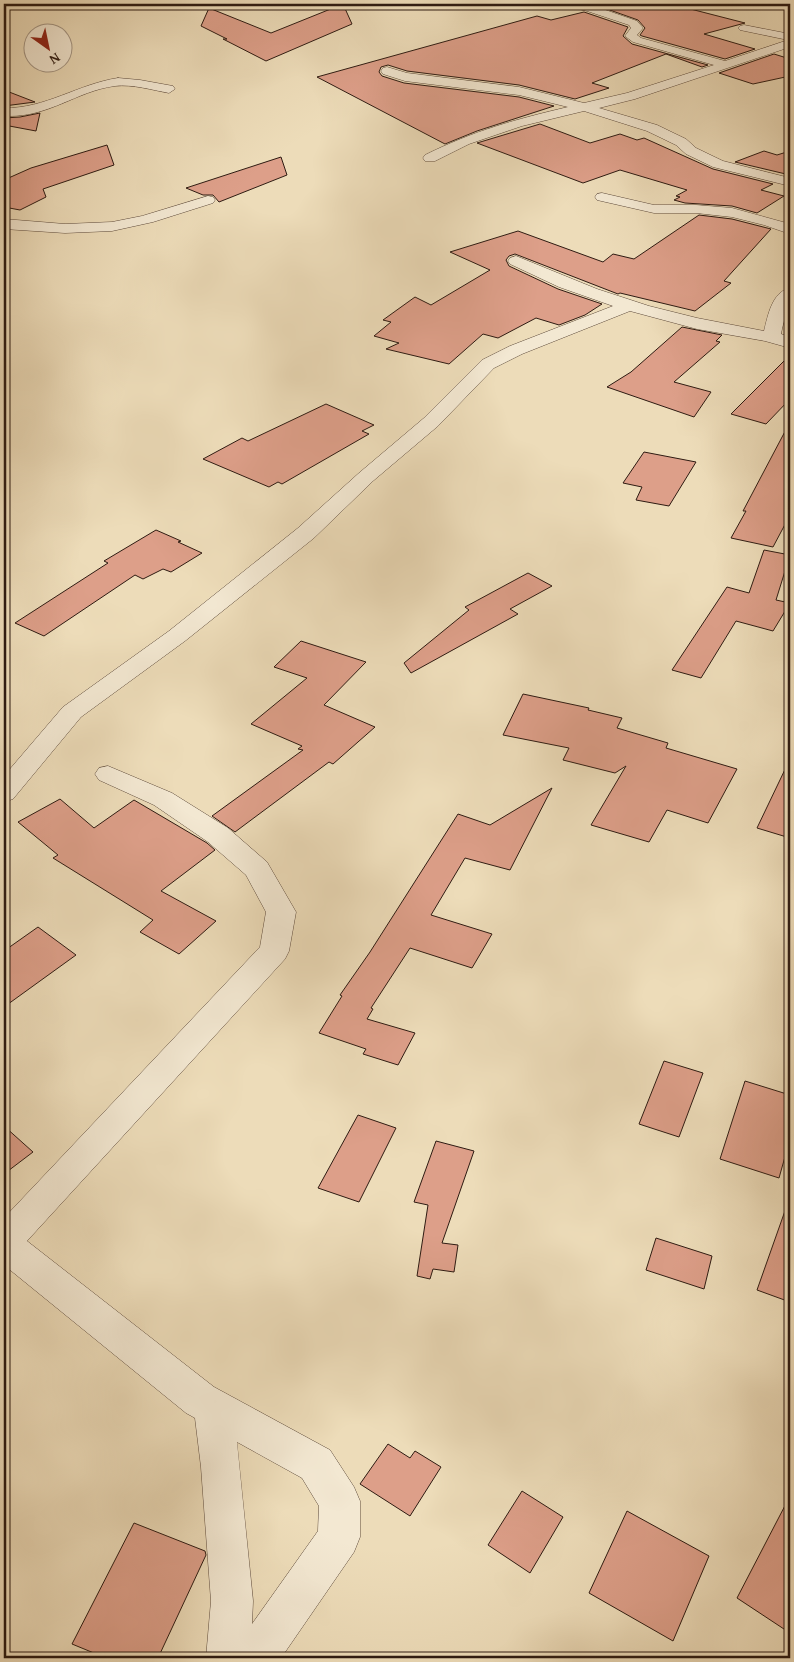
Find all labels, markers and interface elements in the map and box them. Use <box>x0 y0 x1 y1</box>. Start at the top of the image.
north arrow <box>22 22 72 72</box>
text: N <box>45 48 64 70</box>

